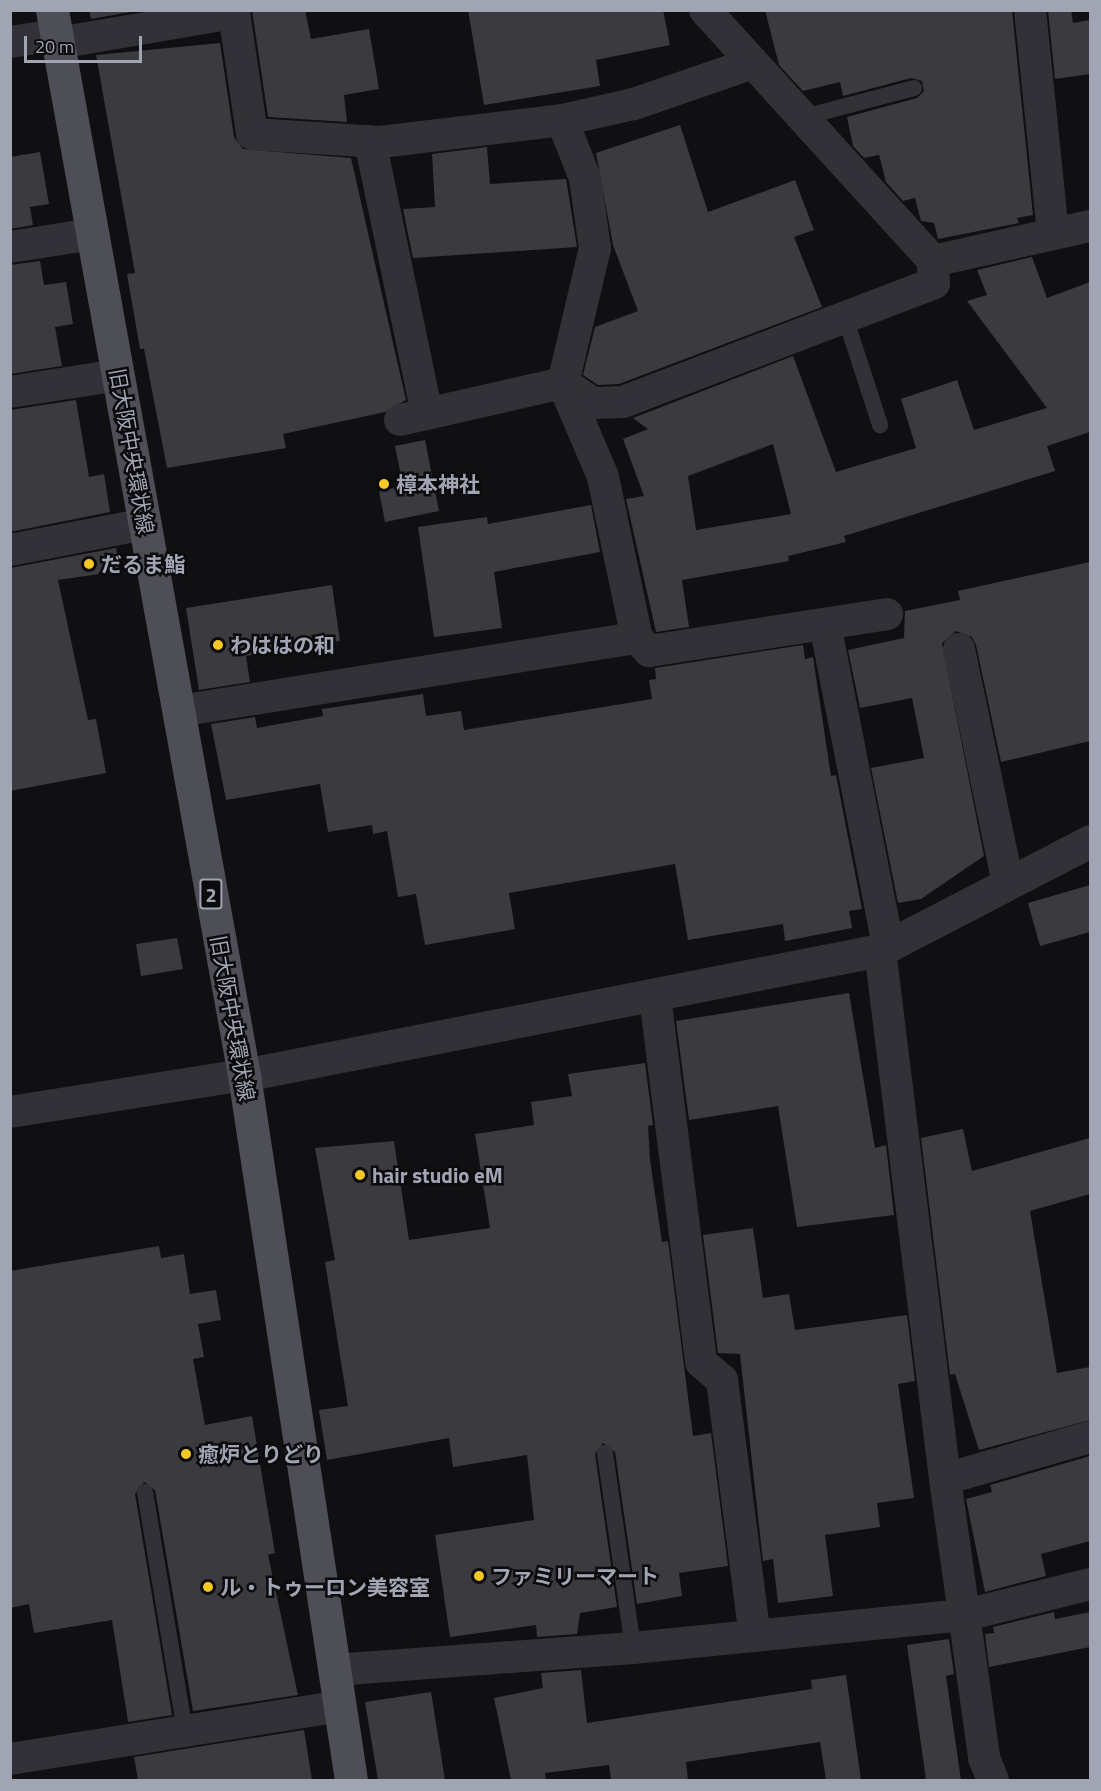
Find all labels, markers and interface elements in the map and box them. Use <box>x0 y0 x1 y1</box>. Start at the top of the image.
scale bar <box>27 24 146 62</box>
text: 20 m <box>35 33 74 60</box>
street label: 旧大阪中央環状線 <box>105 366 159 536</box>
place label: 樟本神社 <box>396 471 480 497</box>
marker: 樟本神社 <box>377 477 391 491</box>
place label: だるま鮨 <box>101 551 185 577</box>
marker: だるま鮨 <box>82 557 96 571</box>
place label: わははの和 <box>230 632 335 658</box>
marker: わははの和 <box>211 638 225 652</box>
road number: 2 <box>199 877 223 911</box>
street label: 旧大阪中央環状線 <box>206 933 260 1103</box>
place label: hair studio eM <box>372 1162 503 1188</box>
marker: hair studio eM <box>353 1168 367 1182</box>
place label: 癒炉とりどり <box>198 1441 324 1467</box>
marker: 癒炉とりどり <box>179 1447 193 1461</box>
place label: ファミリーマート <box>491 1563 659 1589</box>
marker: ファミリーマート <box>472 1569 486 1583</box>
place label: ル・トゥーロン美容室 <box>220 1574 430 1600</box>
marker: ル・トゥーロン美容室 <box>201 1580 215 1594</box>

